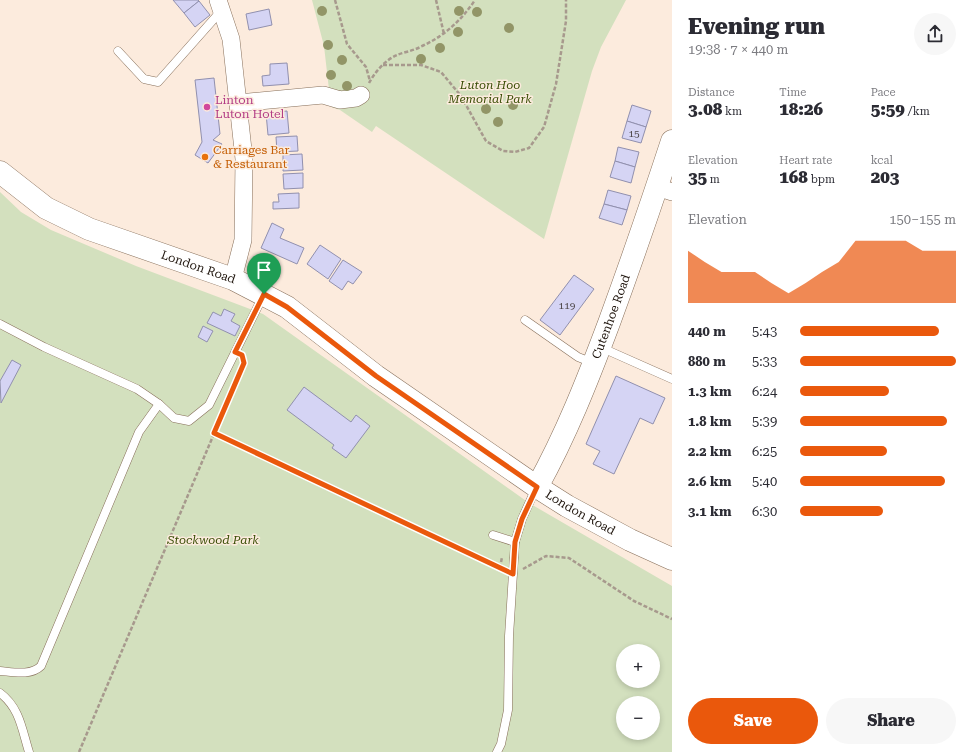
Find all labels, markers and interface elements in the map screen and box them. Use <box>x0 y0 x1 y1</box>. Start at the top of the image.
button: share <box>914 13 956 55</box>
text: Evening run <box>688 14 825 39</box>
text: 19:38 · 7 × 440 m <box>688 42 788 57</box>
park label: Luton Hoo Memorial Park <box>447 78 532 106</box>
text: Distance <box>688 86 735 99</box>
text: Time <box>779 86 806 99</box>
text: Pace <box>871 86 895 99</box>
place label: Linton Luton Hotel <box>215 93 284 121</box>
text: 3.08 <box>688 99 722 119</box>
text: 18:26 <box>779 99 823 119</box>
text: 5:59 <box>871 99 905 119</box>
marker: Linton Luton Hotel <box>202 102 212 112</box>
text: km <box>722 105 742 118</box>
text: /km <box>905 105 930 118</box>
house number: 15 <box>628 128 640 139</box>
place label: Carriages Bar & Restaurant <box>213 143 290 171</box>
marker: Carriages Bar & Restaurant <box>200 152 210 162</box>
text: Elevation <box>688 154 738 167</box>
text: Heart rate <box>779 154 832 167</box>
text: kcal <box>871 154 893 167</box>
text: 35 <box>688 167 707 187</box>
text: 168 <box>779 167 808 187</box>
text: 203 <box>871 167 899 187</box>
text: m <box>707 173 720 186</box>
text: bpm <box>808 173 835 186</box>
text: Elevation <box>688 212 747 227</box>
text: 150–155 m <box>889 212 956 227</box>
street label: London Road <box>159 248 238 286</box>
pin <box>247 253 281 294</box>
icon: arrive <box>253 259 275 281</box>
street label: Cutenhoe Road <box>589 272 633 361</box>
house number: 119 <box>559 300 576 311</box>
text: 440 m <box>688 324 726 339</box>
text: 5:43 <box>752 324 777 339</box>
text: 880 m <box>688 354 726 369</box>
text: 5:33 <box>752 354 777 369</box>
text: 1.3 km <box>688 384 731 399</box>
text: 6:24 <box>752 384 777 399</box>
text: 1.8 km <box>688 414 731 429</box>
text: 5:39 <box>752 414 777 429</box>
text: 2.2 km <box>688 444 731 459</box>
text: 6:25 <box>752 444 777 459</box>
text: 2.6 km <box>688 474 731 489</box>
text: 5:40 <box>752 474 777 489</box>
street label: London Road <box>543 487 618 538</box>
text: 3.1 km <box>688 504 731 519</box>
text: 6:30 <box>752 504 777 519</box>
park label: Stockwood Park <box>166 533 259 547</box>
map controls <box>616 644 660 740</box>
button: + <box>616 644 660 688</box>
button: − <box>616 696 660 740</box>
button: Save <box>688 698 818 744</box>
button: Share <box>826 698 956 744</box>

